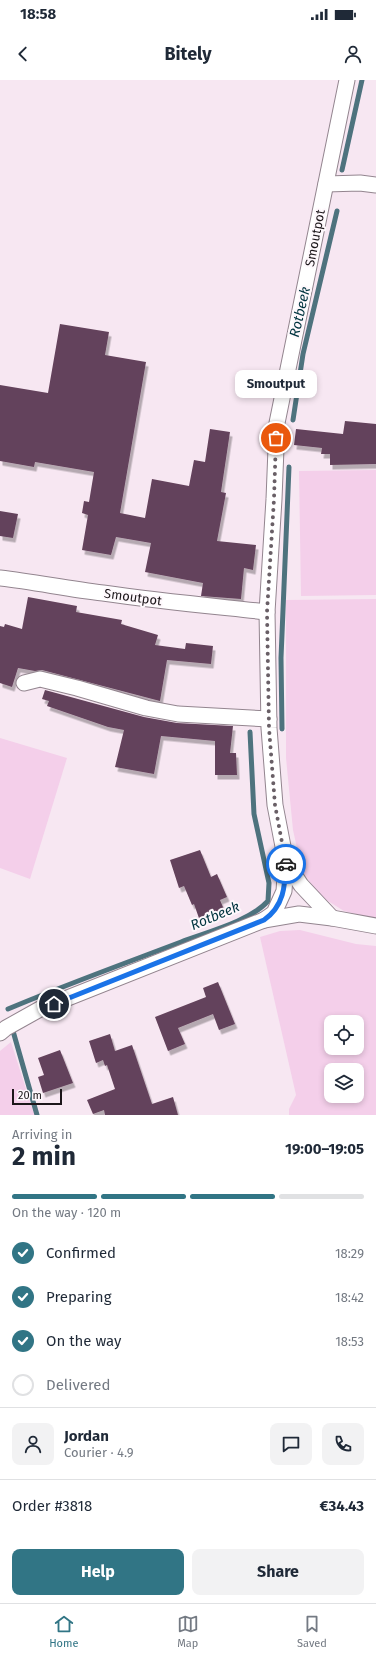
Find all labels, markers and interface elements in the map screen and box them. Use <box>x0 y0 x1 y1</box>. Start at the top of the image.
text: 18:58 <box>20 5 56 23</box>
icon: back <box>12 43 34 65</box>
text: Bitely <box>164 43 212 65</box>
icon: person <box>342 43 364 65</box>
street label: Smoutpot <box>302 208 328 268</box>
water label: Rotbeek <box>286 285 314 339</box>
callout: Smoutput <box>235 370 317 398</box>
text: Smoutput <box>247 376 305 391</box>
pin <box>259 421 293 455</box>
icon: bag <box>265 427 287 449</box>
street label: Smoutpot <box>103 586 163 609</box>
courier <box>266 844 306 884</box>
icon: car <box>275 853 297 875</box>
water label: Rotbeek <box>188 898 242 934</box>
pin <box>37 987 71 1021</box>
icon: home <box>43 993 65 1015</box>
map controls <box>324 1015 364 1103</box>
button: locate <box>324 1015 364 1055</box>
button: layers <box>324 1063 364 1103</box>
scale bar <box>12 1087 62 1106</box>
text: 20 m <box>18 1089 42 1102</box>
text: Arriving in <box>12 1127 72 1142</box>
text: 19:00–19:05 <box>285 1140 364 1158</box>
text: 2 min <box>12 1141 76 1172</box>
text: On the way · 120 m <box>12 1205 121 1220</box>
icon: check <box>12 1242 34 1264</box>
text: Confirmed <box>46 1244 116 1262</box>
text: 18:29 <box>335 1246 364 1261</box>
icon: check <box>12 1286 34 1308</box>
text: Preparing <box>46 1288 111 1306</box>
text: 18:42 <box>335 1290 364 1305</box>
icon: check <box>12 1330 34 1352</box>
text: On the way <box>46 1332 121 1350</box>
text: 18:53 <box>335 1334 364 1349</box>
text: Delivered <box>46 1376 110 1394</box>
button: person <box>12 1423 54 1465</box>
button: chat <box>270 1423 312 1465</box>
button: phone <box>322 1423 364 1465</box>
text: Jordan <box>64 1427 109 1445</box>
text: Courier · 4.9 <box>64 1445 134 1460</box>
text: Order #3818 <box>12 1497 92 1515</box>
text: €34.43 <box>320 1497 364 1515</box>
button: Help <box>12 1549 184 1595</box>
button: Share <box>192 1549 364 1595</box>
tab: Home <box>49 1613 78 1650</box>
tab: Map <box>177 1613 199 1650</box>
tab: Saved <box>297 1613 327 1650</box>

